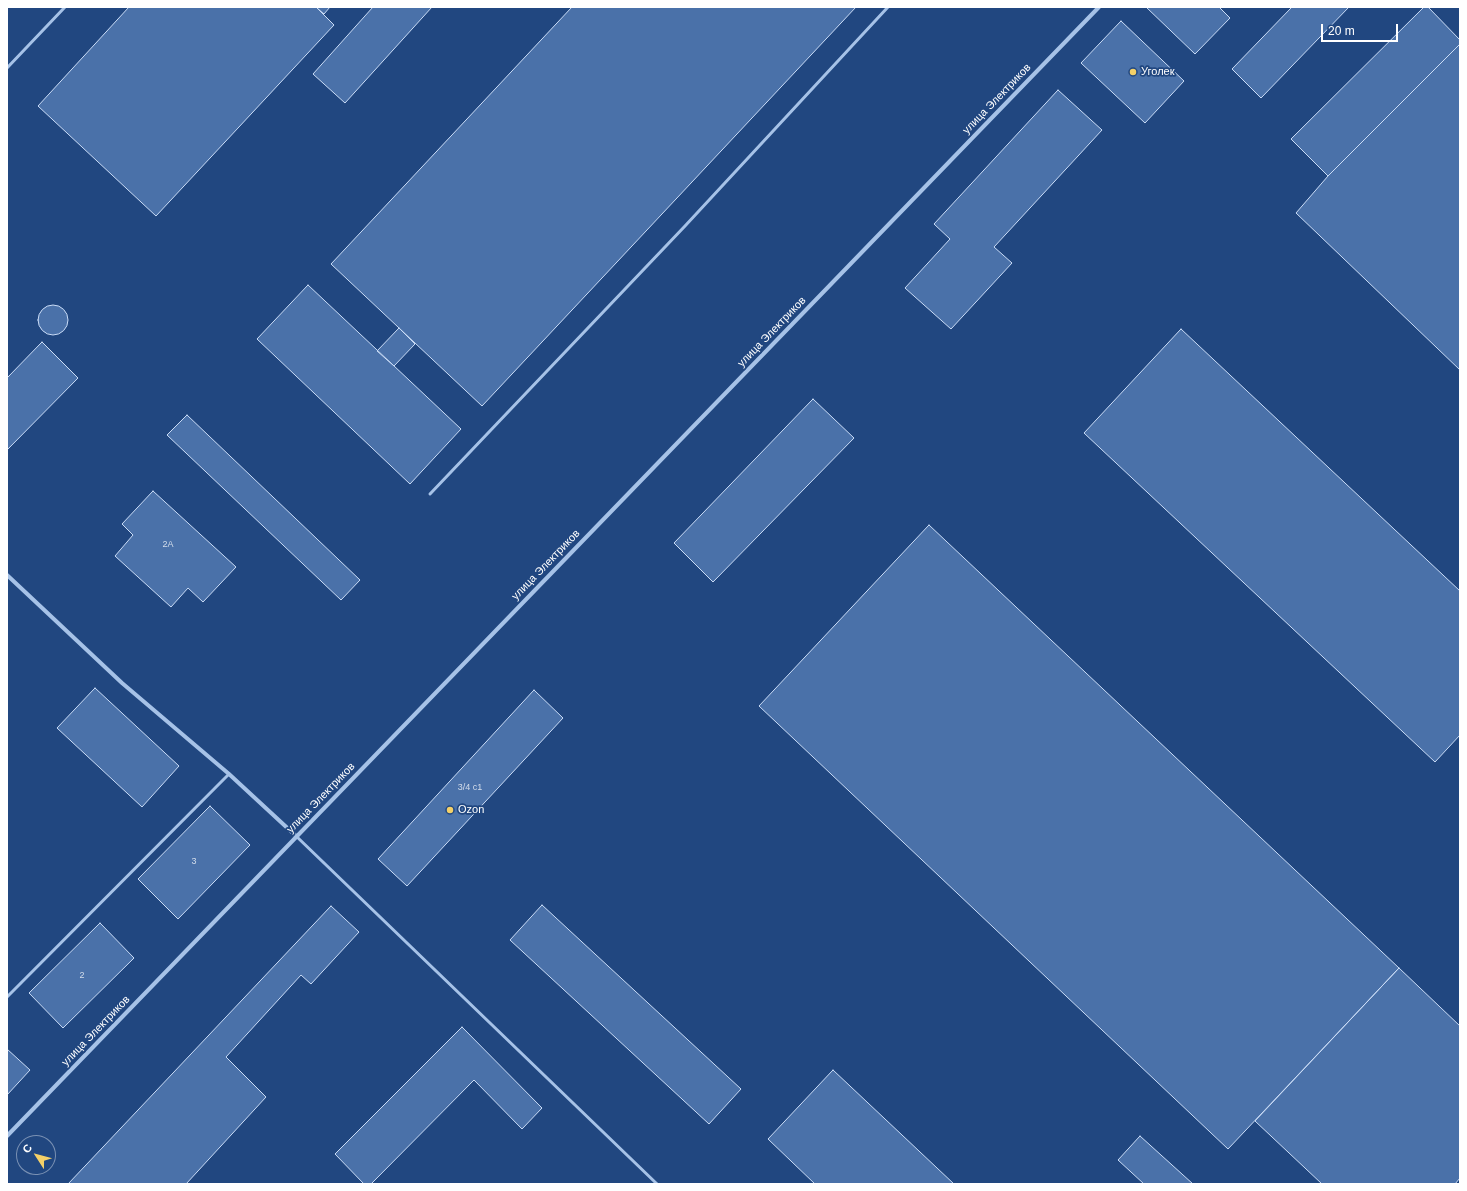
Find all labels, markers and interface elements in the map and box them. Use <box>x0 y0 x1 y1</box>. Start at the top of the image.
scale bar <box>1323 16 1400 42</box>
text: 20 m <box>1328 24 1355 38</box>
street label: улица Электриков <box>960 61 1034 137</box>
place label: Уголек <box>1141 65 1174 79</box>
marker: Уголек <box>1128 67 1138 77</box>
street label: улица Электриков <box>735 294 809 370</box>
street label: улица Электриков <box>509 527 583 603</box>
house number: 2А <box>162 540 174 550</box>
street label: улица Электриков <box>284 760 358 836</box>
house number: 3/4 с1 <box>458 783 482 793</box>
place label: Ozon <box>458 803 484 817</box>
marker: Ozon <box>445 805 455 815</box>
house number: 3 <box>191 857 197 867</box>
house number: 2 <box>79 971 85 981</box>
street label: улица Электриков <box>59 993 133 1069</box>
north arrow <box>16 1135 56 1175</box>
text: С <box>20 1142 34 1155</box>

